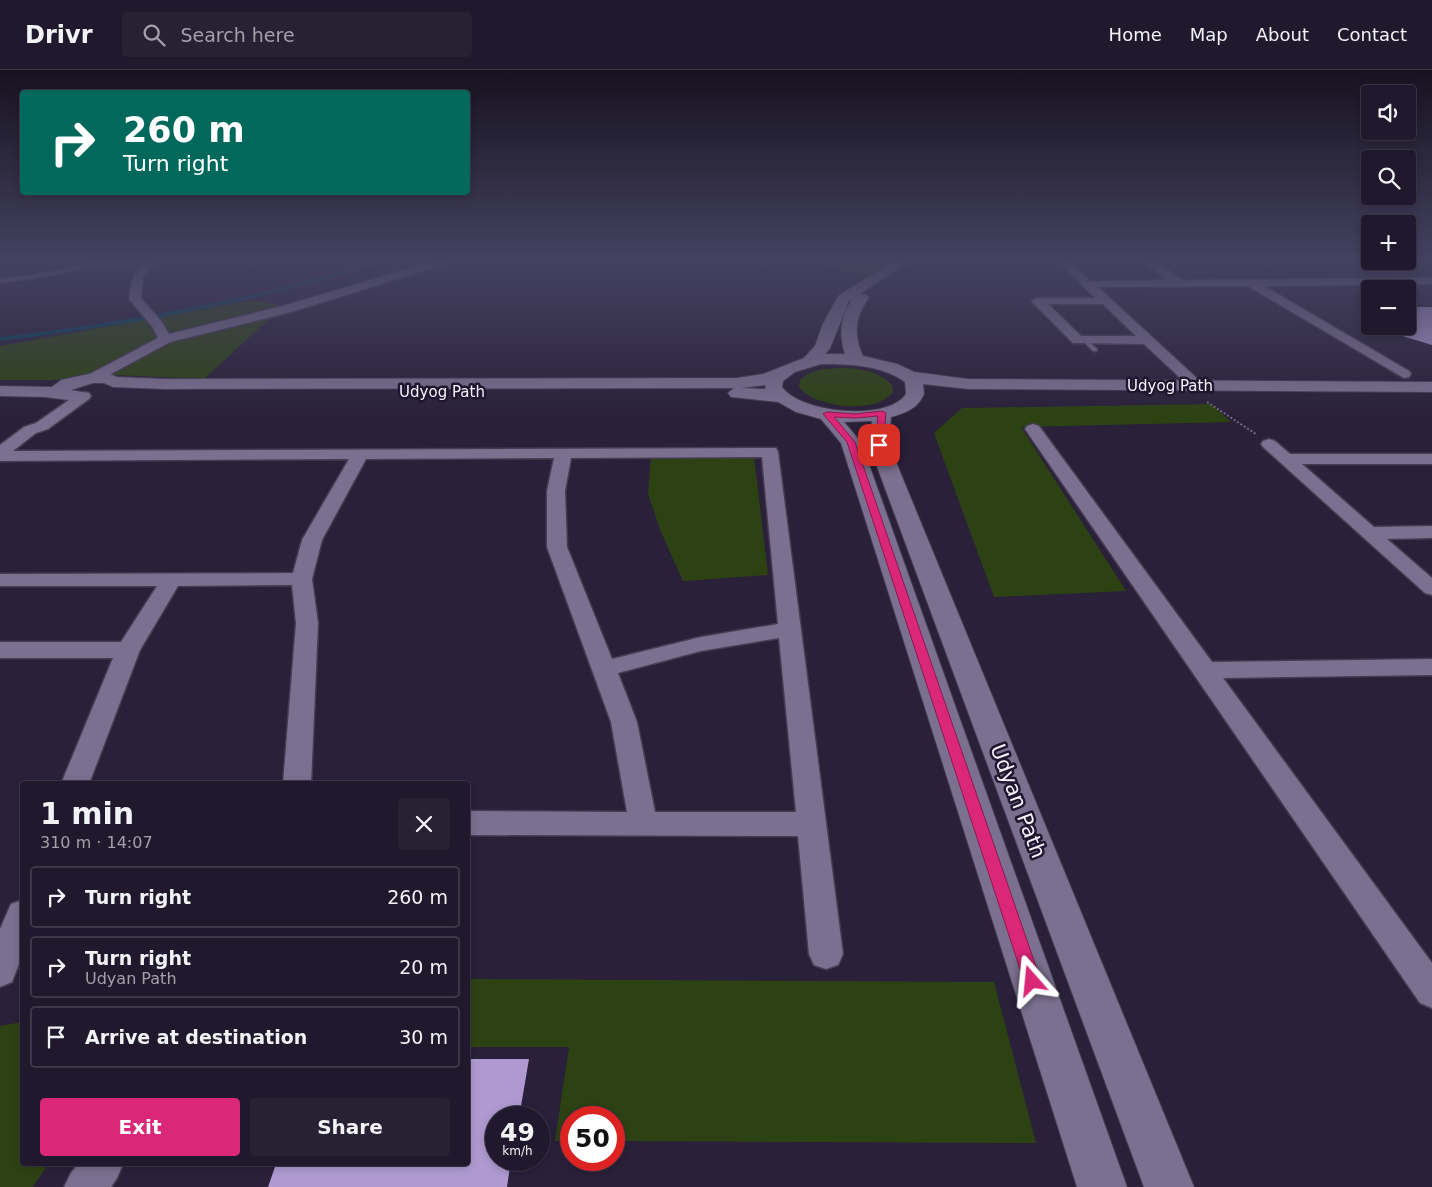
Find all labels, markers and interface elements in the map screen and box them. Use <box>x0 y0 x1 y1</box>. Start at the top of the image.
search box <box>122 12 472 57</box>
text: Drivr <box>25 21 92 49</box>
icon: search <box>140 21 168 49</box>
text: Search here <box>180 24 295 46</box>
text: Home <box>1109 24 1162 45</box>
text: Map <box>1190 24 1228 45</box>
text: About <box>1256 24 1309 45</box>
text: Contact <box>1337 24 1407 45</box>
map controls <box>1361 85 1416 335</box>
button: sound <box>1361 85 1416 140</box>
icon: right <box>40 110 105 175</box>
text: 260 m <box>123 110 245 150</box>
button: search <box>1361 150 1416 205</box>
text: Turn right <box>123 151 228 176</box>
button: + <box>1361 215 1416 270</box>
button: − <box>1361 280 1416 335</box>
street label: Udyog Path <box>1127 377 1213 395</box>
street label: Udyog Path <box>399 383 485 401</box>
pin <box>858 424 900 466</box>
icon: arrive <box>865 431 893 459</box>
street label: Udyan Path <box>985 741 1051 861</box>
text: 1 min <box>40 796 134 831</box>
button: close <box>398 798 450 850</box>
text: 310 m · 14:07 <box>40 833 153 852</box>
icon: right <box>42 883 70 911</box>
text: Turn right <box>85 886 191 908</box>
text: 260 m <box>387 886 448 908</box>
text: Turn right <box>85 947 191 969</box>
icon: right <box>42 953 70 981</box>
position arrow <box>1005 954 1057 1006</box>
text: 20 m <box>399 956 448 978</box>
text: Udyan Path <box>85 969 177 988</box>
icon: arrive <box>42 1023 70 1051</box>
text: Arrive at destination <box>85 1026 307 1048</box>
text: 30 m <box>399 1026 448 1048</box>
button: Exit <box>40 1098 240 1156</box>
button: Share <box>250 1098 450 1156</box>
speed limit sign: 50 <box>560 1106 625 1171</box>
text: 49 <box>500 1118 535 1147</box>
text: km/h <box>502 1144 533 1158</box>

